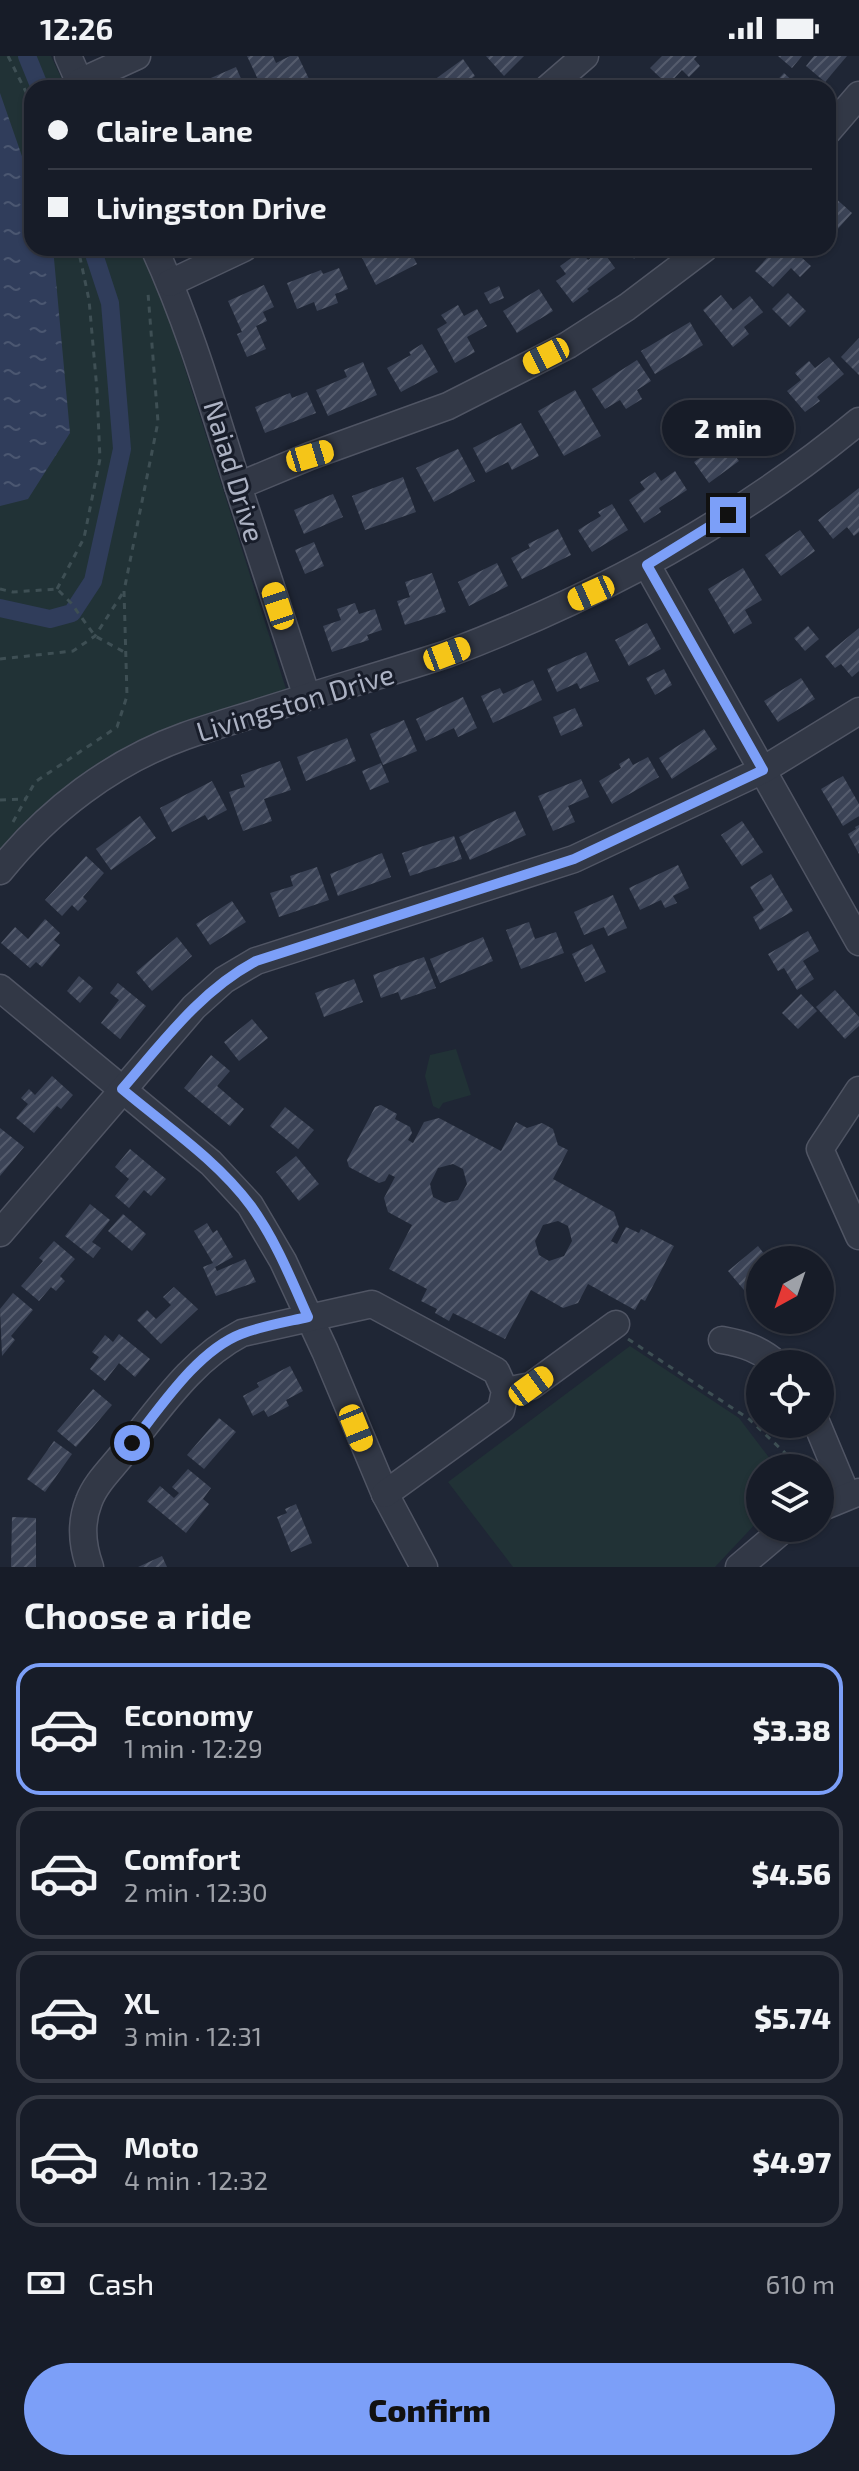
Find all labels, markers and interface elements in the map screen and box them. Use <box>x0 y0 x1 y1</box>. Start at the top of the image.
text: 12:26 <box>40 10 113 46</box>
text: Claire Lane <box>96 112 253 148</box>
text: Livingston Drive <box>96 189 327 225</box>
car <box>519 334 573 378</box>
street label: Naiad Drive <box>197 396 273 546</box>
callout: 2 min <box>662 399 794 455</box>
text: 2 min <box>694 412 762 443</box>
car <box>284 438 336 474</box>
route end <box>710 497 746 533</box>
car <box>564 572 618 614</box>
car <box>259 579 297 633</box>
car <box>420 634 474 674</box>
street label: Livingston Drive <box>192 656 398 748</box>
north arrow <box>746 1246 834 1334</box>
map controls <box>746 1246 834 1542</box>
button: locate <box>746 1350 834 1438</box>
car <box>505 1362 557 1410</box>
car <box>336 1401 376 1455</box>
route start <box>114 1425 150 1461</box>
button: layers <box>746 1454 834 1542</box>
text: Choose a ride <box>24 1593 252 1636</box>
icon: car <box>28 1693 100 1765</box>
text: Economy <box>124 1696 253 1732</box>
text: $3.38 <box>752 1711 831 1747</box>
text: 1 min · 12:29 <box>124 1732 263 1763</box>
icon: car <box>28 1837 100 1909</box>
text: Comfort <box>124 1840 241 1876</box>
text: $4.56 <box>752 1855 831 1891</box>
text: 2 min · 12:30 <box>124 1876 268 1907</box>
icon: car <box>28 1981 100 2053</box>
text: XL <box>124 1984 159 2020</box>
text: $5.74 <box>754 1999 831 2035</box>
text: 3 min · 12:31 <box>124 2020 262 2051</box>
icon: car <box>28 2125 100 2197</box>
text: Moto <box>124 2128 199 2164</box>
text: $4.97 <box>752 2143 831 2179</box>
text: 4 min · 12:32 <box>124 2164 268 2195</box>
icon: cash <box>24 2261 68 2305</box>
text: Cash <box>88 2265 154 2301</box>
text: 610 m <box>766 2268 835 2299</box>
button: Confirm <box>24 2363 835 2455</box>

